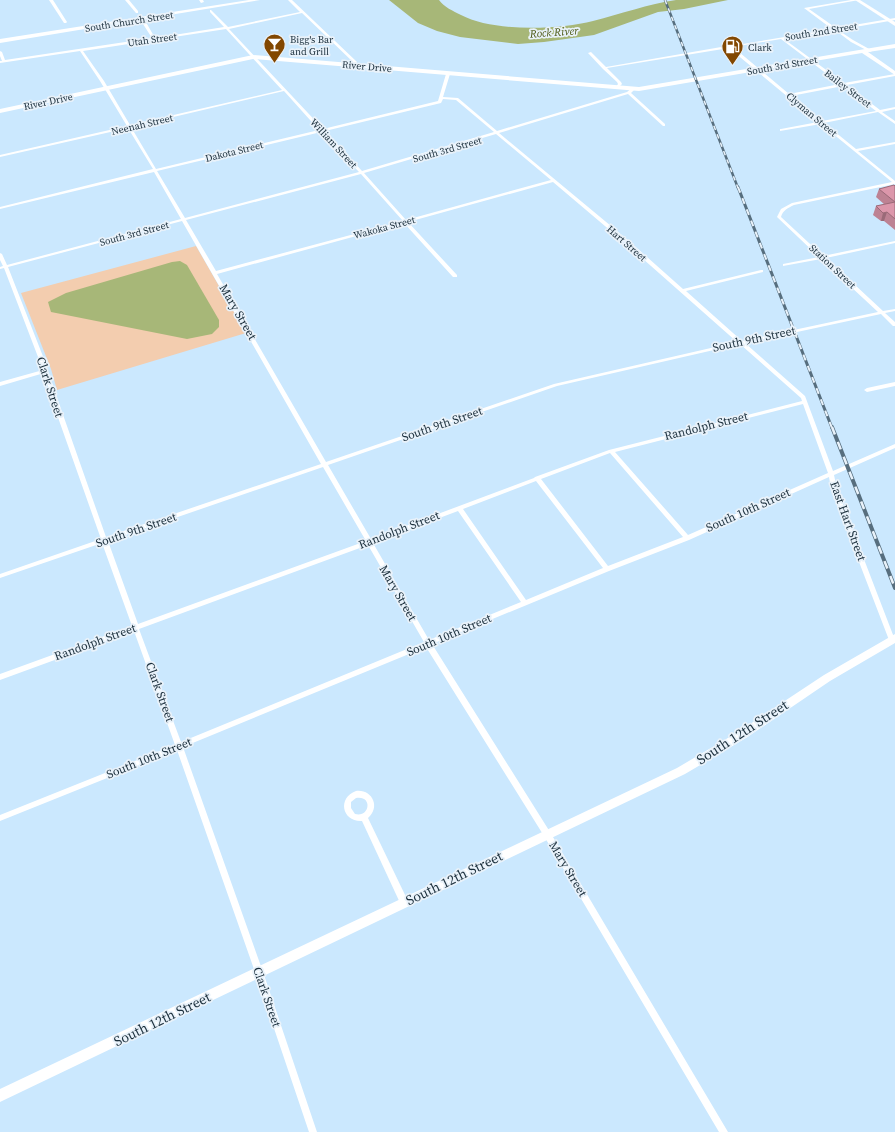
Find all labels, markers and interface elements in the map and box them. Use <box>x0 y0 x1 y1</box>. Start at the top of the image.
street label: South Church Street <box>84 8 175 35</box>
street label: South 2nd Street <box>784 19 859 44</box>
water label: Rock River <box>528 23 579 42</box>
street label: Utah Street <box>127 30 178 49</box>
bar icon: Bigg's Bar and Grill <box>261 32 287 65</box>
place label: Bigg's Bar and Grill <box>290 33 334 58</box>
fuel station icon: Clark <box>719 34 745 67</box>
place label: Clark <box>748 41 772 54</box>
street label: South 3rd Street <box>746 53 819 78</box>
street label: River Drive <box>342 58 392 75</box>
street label: Bailey Street <box>822 66 874 111</box>
street label: Clyman Street <box>784 89 840 140</box>
street label: River Drive <box>22 90 74 113</box>
street label: Neenah Street <box>110 111 175 138</box>
street label: William Street <box>307 116 361 172</box>
street label: South 3rd Street <box>411 133 484 166</box>
street label: Dakota Street <box>204 138 265 165</box>
street label: Wakoka Street <box>352 213 417 242</box>
street label: South 3rd Street <box>98 218 171 249</box>
street label: Hart Street <box>604 223 650 265</box>
street label: Station Street <box>807 241 859 292</box>
street label: Mary Street <box>216 281 260 343</box>
street label: South 9th Street <box>711 322 797 356</box>
street label: Clark Street <box>33 355 67 419</box>
street label: South 9th Street <box>399 403 485 445</box>
street label: Randolph Street <box>663 408 750 444</box>
street label: East Hart Street <box>826 479 870 563</box>
street label: South 10th Street <box>703 484 793 536</box>
street label: Randolph Street <box>356 507 442 553</box>
street label: South 9th Street <box>93 509 179 551</box>
street label: Mary Street <box>376 562 420 624</box>
street label: South 10th Street <box>404 610 494 660</box>
street label: Randolph Street <box>52 620 138 664</box>
street label: Clark Street <box>142 660 178 724</box>
street label: South 12th Street <box>692 695 792 769</box>
street label: South 10th Street <box>104 734 194 782</box>
street label: Mary Street <box>545 838 591 900</box>
street label: South 12th Street <box>402 846 506 910</box>
street label: Clark Street <box>249 965 285 1029</box>
street label: South 12th Street <box>110 987 214 1051</box>

